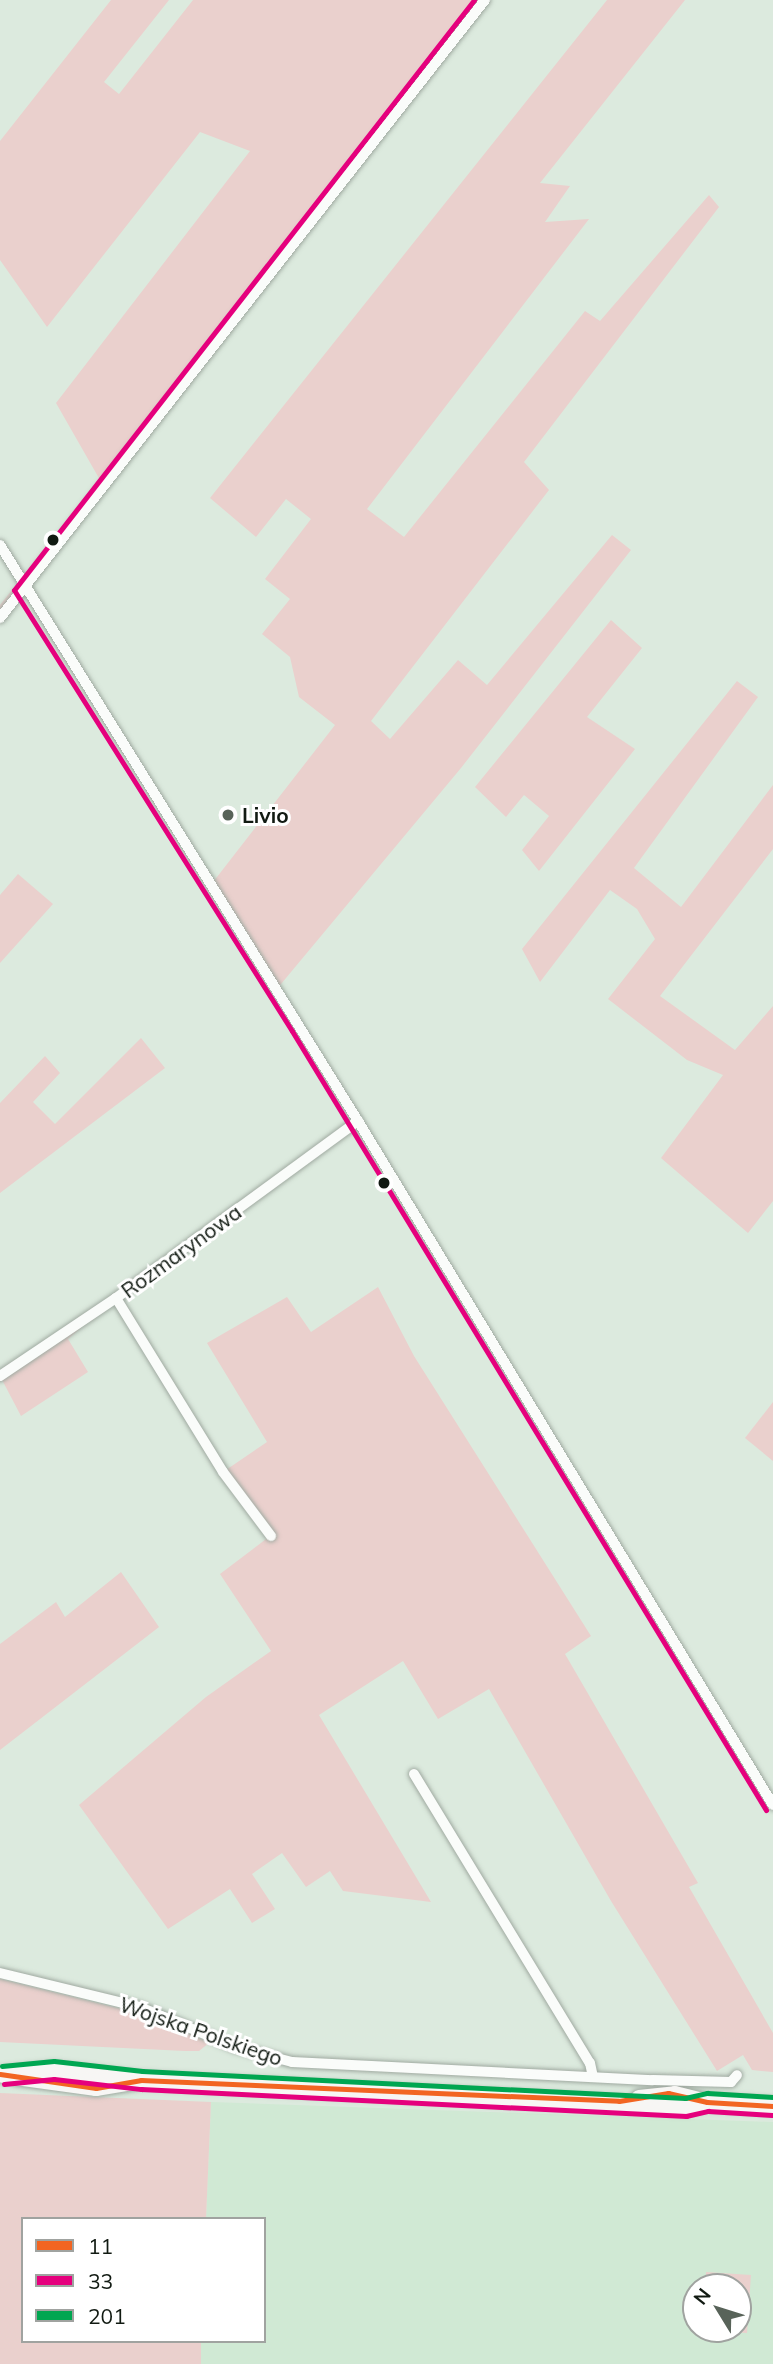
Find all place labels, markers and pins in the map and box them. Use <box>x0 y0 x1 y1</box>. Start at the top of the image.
unlabelled marker <box>46 533 60 547</box>
place label: Livio <box>242 802 289 828</box>
marker: Livio <box>220 807 236 823</box>
unlabelled marker <box>377 1176 391 1190</box>

